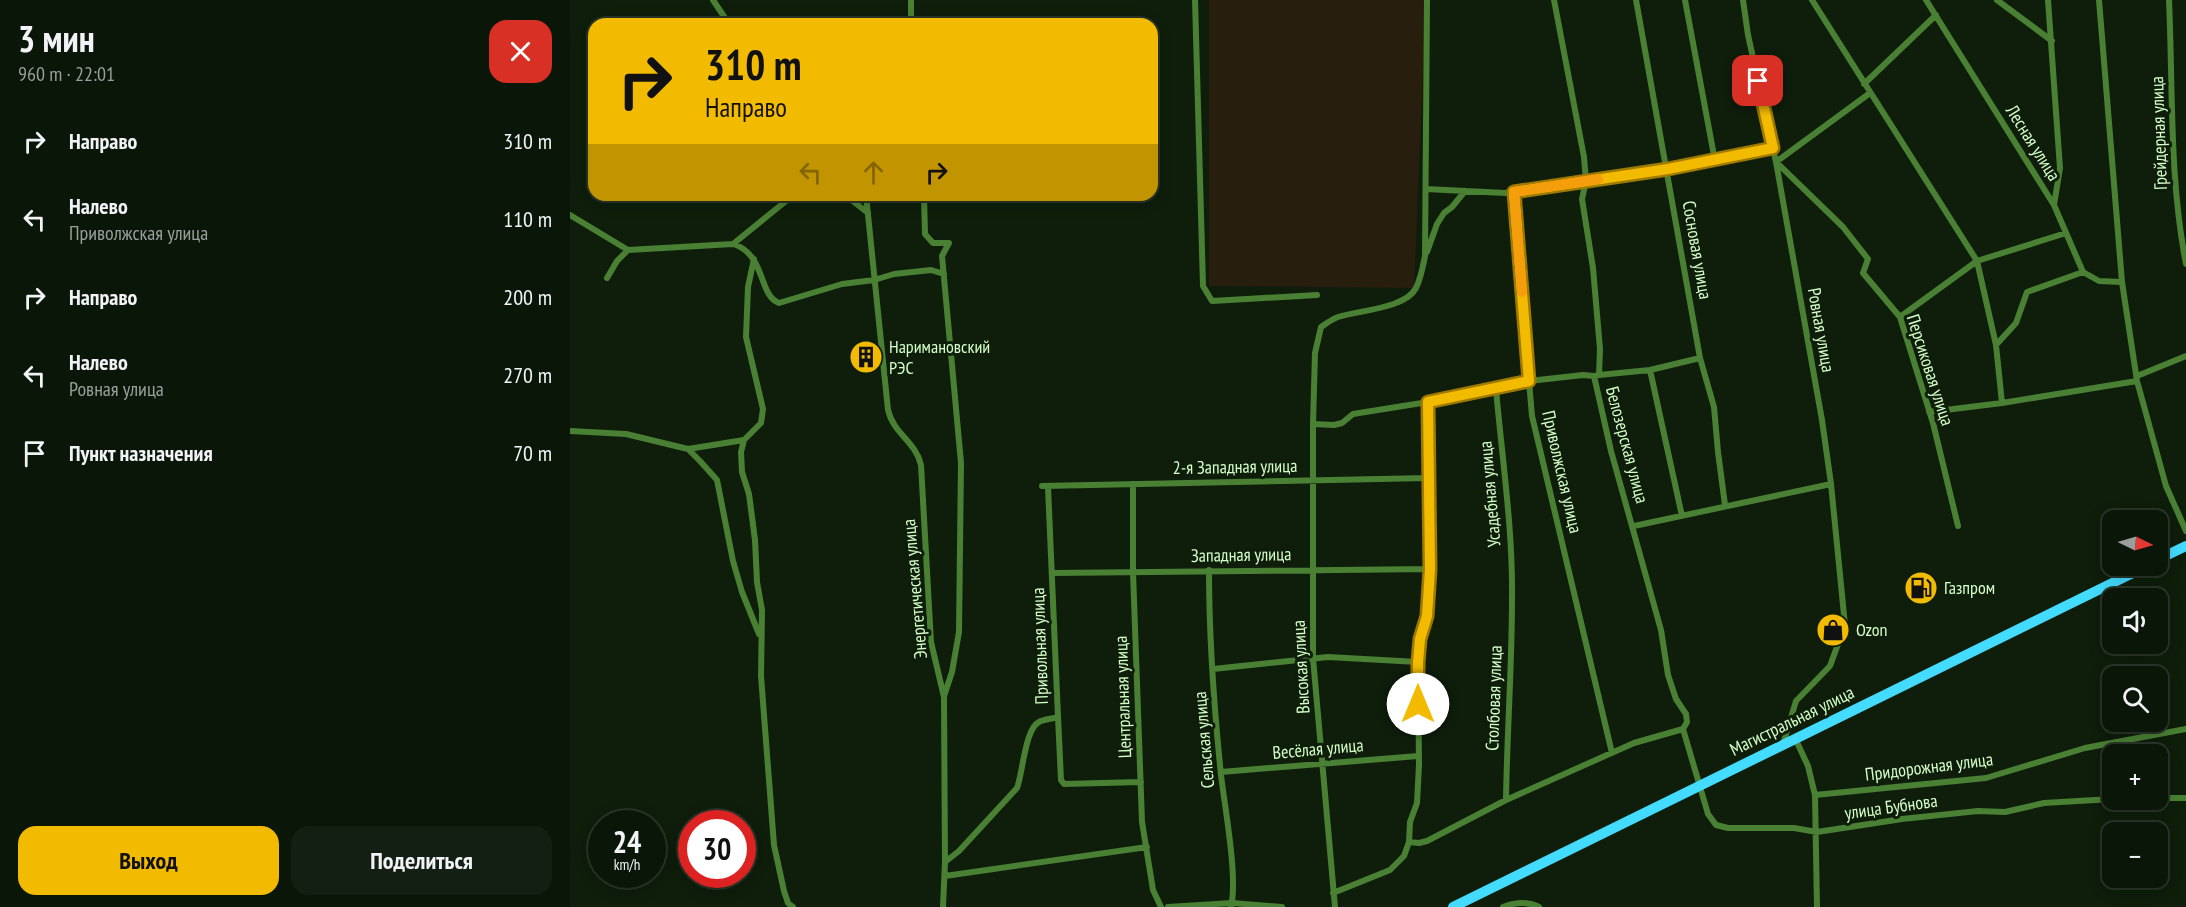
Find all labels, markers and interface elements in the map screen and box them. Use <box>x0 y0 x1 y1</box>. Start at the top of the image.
text: 3 мин <box>18 15 95 62</box>
button: close <box>489 20 552 83</box>
text: 310 m <box>705 37 802 92</box>
icon: right <box>606 42 684 120</box>
pin <box>1732 55 1783 106</box>
text: 960 m · 22:01 <box>18 61 115 87</box>
icon: arrive <box>1741 64 1774 97</box>
street label: Грейдерная улица <box>2145 76 2172 190</box>
text: Направо <box>705 90 787 124</box>
street label: Лесная улица <box>2001 100 2066 185</box>
icon: right <box>18 125 51 158</box>
text: Направо <box>69 127 137 155</box>
text: 310 m <box>503 127 552 155</box>
icon: left <box>794 156 827 189</box>
icon: ahead <box>857 156 890 189</box>
icon: right <box>920 156 953 189</box>
text: Налево <box>69 192 128 220</box>
street label: Сосновая улица <box>1678 199 1717 301</box>
icon: left <box>18 203 51 236</box>
text: 110 m <box>503 205 552 233</box>
text: Приволжская улица <box>69 220 208 246</box>
icon: right <box>18 281 51 314</box>
text: Направо <box>69 283 137 311</box>
text: 200 m <box>503 283 552 311</box>
street label: Ровная улица <box>1803 286 1840 374</box>
street label: Персиковая улица <box>1902 311 1959 428</box>
place label: Наримановский РЭС <box>889 335 990 379</box>
building icon: Наримановский РЭС <box>848 339 884 375</box>
text: Налево <box>69 348 128 376</box>
icon: left <box>18 359 51 392</box>
text: 270 m <box>503 361 552 389</box>
text: Ровная улица <box>69 376 164 402</box>
street label: Белозерская улица <box>1601 384 1654 506</box>
street label: Приволжская улица <box>1537 408 1588 536</box>
icon: arrive <box>18 437 51 470</box>
text: Пункт назначения <box>69 439 213 467</box>
text: 70 m <box>513 439 552 467</box>
street label: Усадебная улица <box>1473 440 1506 548</box>
street label: 2-я Западная улица <box>1172 454 1297 479</box>
north arrow <box>2102 510 2168 576</box>
map controls <box>2102 510 2168 888</box>
street label: Энергетическая улица <box>897 518 932 660</box>
street label: Западная улица <box>1191 542 1291 567</box>
fuel station icon: Газпром <box>1903 570 1939 606</box>
place label: Газпром <box>1944 576 1995 599</box>
street label: Привольная улица <box>1026 587 1053 705</box>
button: sound <box>2102 588 2168 654</box>
shop icon: Ozon <box>1815 612 1851 648</box>
place label: Ozon <box>1856 618 1888 641</box>
street label: Высокая улица <box>1287 620 1314 714</box>
street label: Центральная улица <box>1109 635 1136 759</box>
street label: Столбовая улица <box>1480 645 1507 751</box>
button: search <box>2102 666 2168 732</box>
position arrow <box>1386 672 1450 736</box>
street label: Магистральная улица <box>1726 680 1858 761</box>
street label: Сельская улица <box>1188 691 1219 789</box>
street label: Весёлая улица <box>1272 733 1364 764</box>
button: + <box>2102 744 2168 810</box>
street label: Придорожная улица <box>1864 747 1994 786</box>
street label: улица Бубнова <box>1843 789 1939 824</box>
speed limit sign: 30 <box>678 810 756 888</box>
text: 24 <box>613 822 641 861</box>
button: − <box>2102 822 2168 888</box>
button: Выход <box>18 826 279 895</box>
button: Поделиться <box>291 826 552 895</box>
text: km/h <box>614 855 640 874</box>

